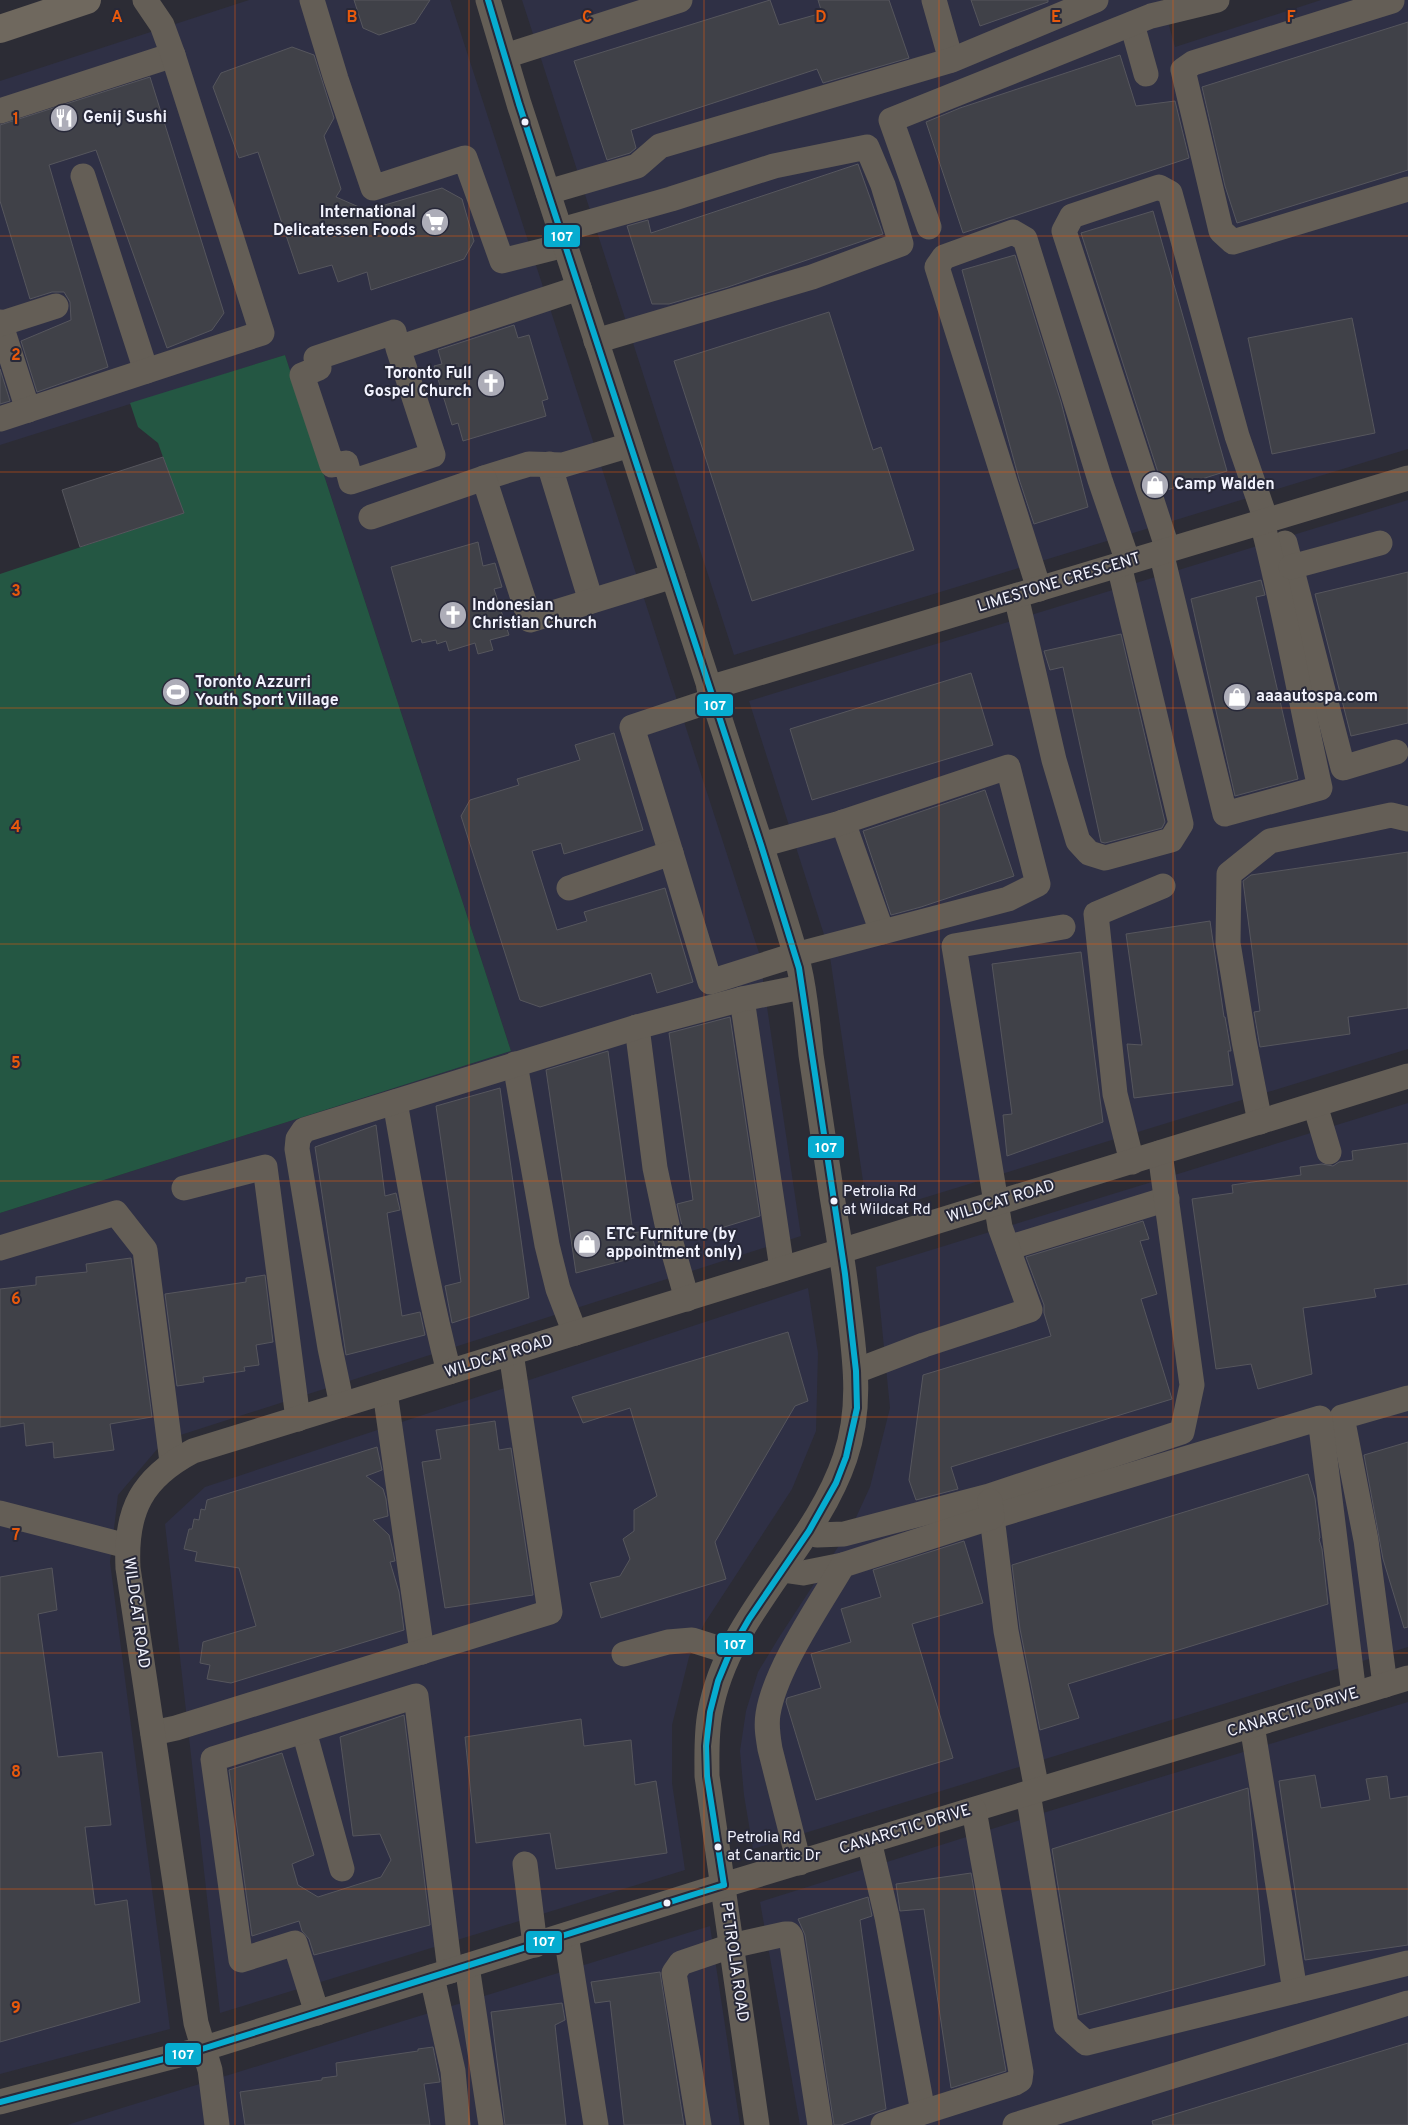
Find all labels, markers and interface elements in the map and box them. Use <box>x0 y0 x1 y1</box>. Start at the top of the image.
text: A <box>111 8 123 28</box>
text: B <box>346 8 358 28</box>
text: C <box>582 8 592 28</box>
text: D <box>815 8 827 28</box>
text: E <box>1051 8 1061 28</box>
text: F <box>1286 8 1296 28</box>
restaurant icon: Genij Sushi <box>49 103 79 133</box>
place label: Genij Sushi <box>83 108 167 128</box>
text: 1 <box>13 110 19 130</box>
unlabelled marker <box>520 117 530 127</box>
place label: International Delicatessen Foods <box>273 203 416 241</box>
supermarket icon: International Delicatessen Foods <box>420 207 450 237</box>
line badge: 107 <box>543 224 581 248</box>
text: 107 <box>551 229 573 246</box>
text: 2 <box>11 346 21 366</box>
place label: Toronto Full Gospel Church <box>364 364 472 402</box>
church icon: Toronto Full Gospel Church <box>476 368 506 398</box>
shop icon: Camp Walden <box>1140 470 1170 500</box>
place label: Camp Walden <box>1174 475 1275 495</box>
street label: LIMESTONE CRESCENT <box>975 549 1143 617</box>
text: 3 <box>11 582 21 602</box>
place label: Indonesian Christian Church <box>472 596 597 634</box>
church icon: Indonesian Christian Church <box>438 600 468 630</box>
place label: Toronto Azzurri Youth Sport Village <box>195 673 339 711</box>
sports icon: Toronto Azzurri Youth Sport Village <box>161 677 191 707</box>
shop icon: aaaautospa.com <box>1222 682 1252 712</box>
place label: aaaautospa.com <box>1256 687 1378 707</box>
line badge: 107 <box>696 693 734 717</box>
text: 107 <box>704 698 726 715</box>
text: 4 <box>11 818 21 838</box>
text: 5 <box>11 1054 21 1074</box>
line badge: 107 <box>807 1135 845 1159</box>
text: 107 <box>815 1140 837 1157</box>
street label: WILDCAT ROAD <box>944 1176 1058 1228</box>
place label: Petrolia Rd at Wildcat Rd <box>843 1183 931 1220</box>
marker: Petrolia Rd at Wildcat Rd <box>829 1196 839 1206</box>
place label: ETC Furniture (by appointment only) <box>606 1225 743 1263</box>
shop icon: ETC Furniture (by appointment only) <box>572 1229 602 1259</box>
text: 6 <box>11 1290 21 1310</box>
street label: WILDCAT ROAD <box>442 1331 556 1383</box>
text: 7 <box>12 1526 20 1546</box>
street label: WILDCAT ROAD <box>118 1556 154 1670</box>
line badge: 107 <box>716 1632 754 1656</box>
text: 107 <box>724 1637 746 1654</box>
street label: CANARCTIC DRIVE <box>1225 1684 1361 1742</box>
text: 8 <box>11 1763 21 1783</box>
street label: CANARCTIC DRIVE <box>837 1801 973 1859</box>
place label: Petrolia Rd at Canartic Dr <box>727 1829 821 1866</box>
marker: Petrolia Rd at Canartic Dr <box>713 1842 723 1852</box>
unlabelled marker <box>662 1898 672 1908</box>
street label: PETROLIA ROAD <box>716 1901 752 2023</box>
line badge: 107 <box>525 1930 563 1954</box>
text: 107 <box>533 1934 555 1951</box>
text: 9 <box>11 1999 21 2019</box>
line badge: 107 <box>164 2042 202 2066</box>
text: 107 <box>172 2047 194 2064</box>

